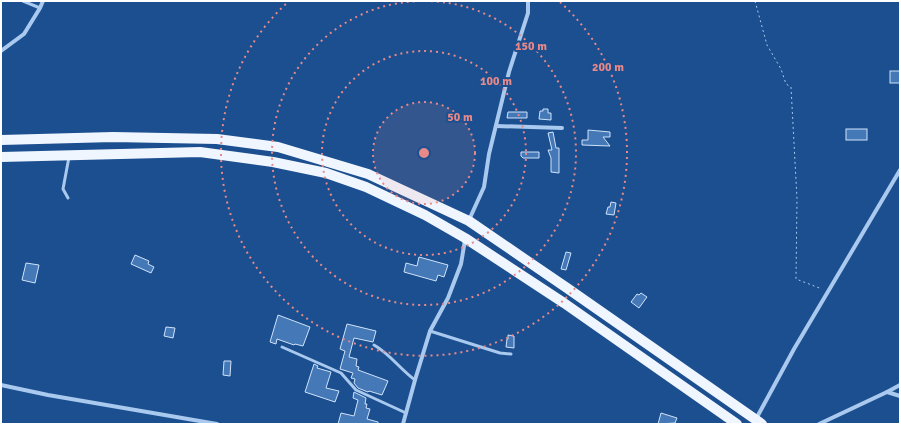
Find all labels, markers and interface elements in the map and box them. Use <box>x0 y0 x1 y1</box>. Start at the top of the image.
text: 150 m <box>515 39 547 54</box>
text: 200 m <box>592 60 624 75</box>
text: 100 m <box>480 74 512 89</box>
text: 50 m <box>447 110 473 125</box>
centre of rings <box>417 146 431 160</box>

